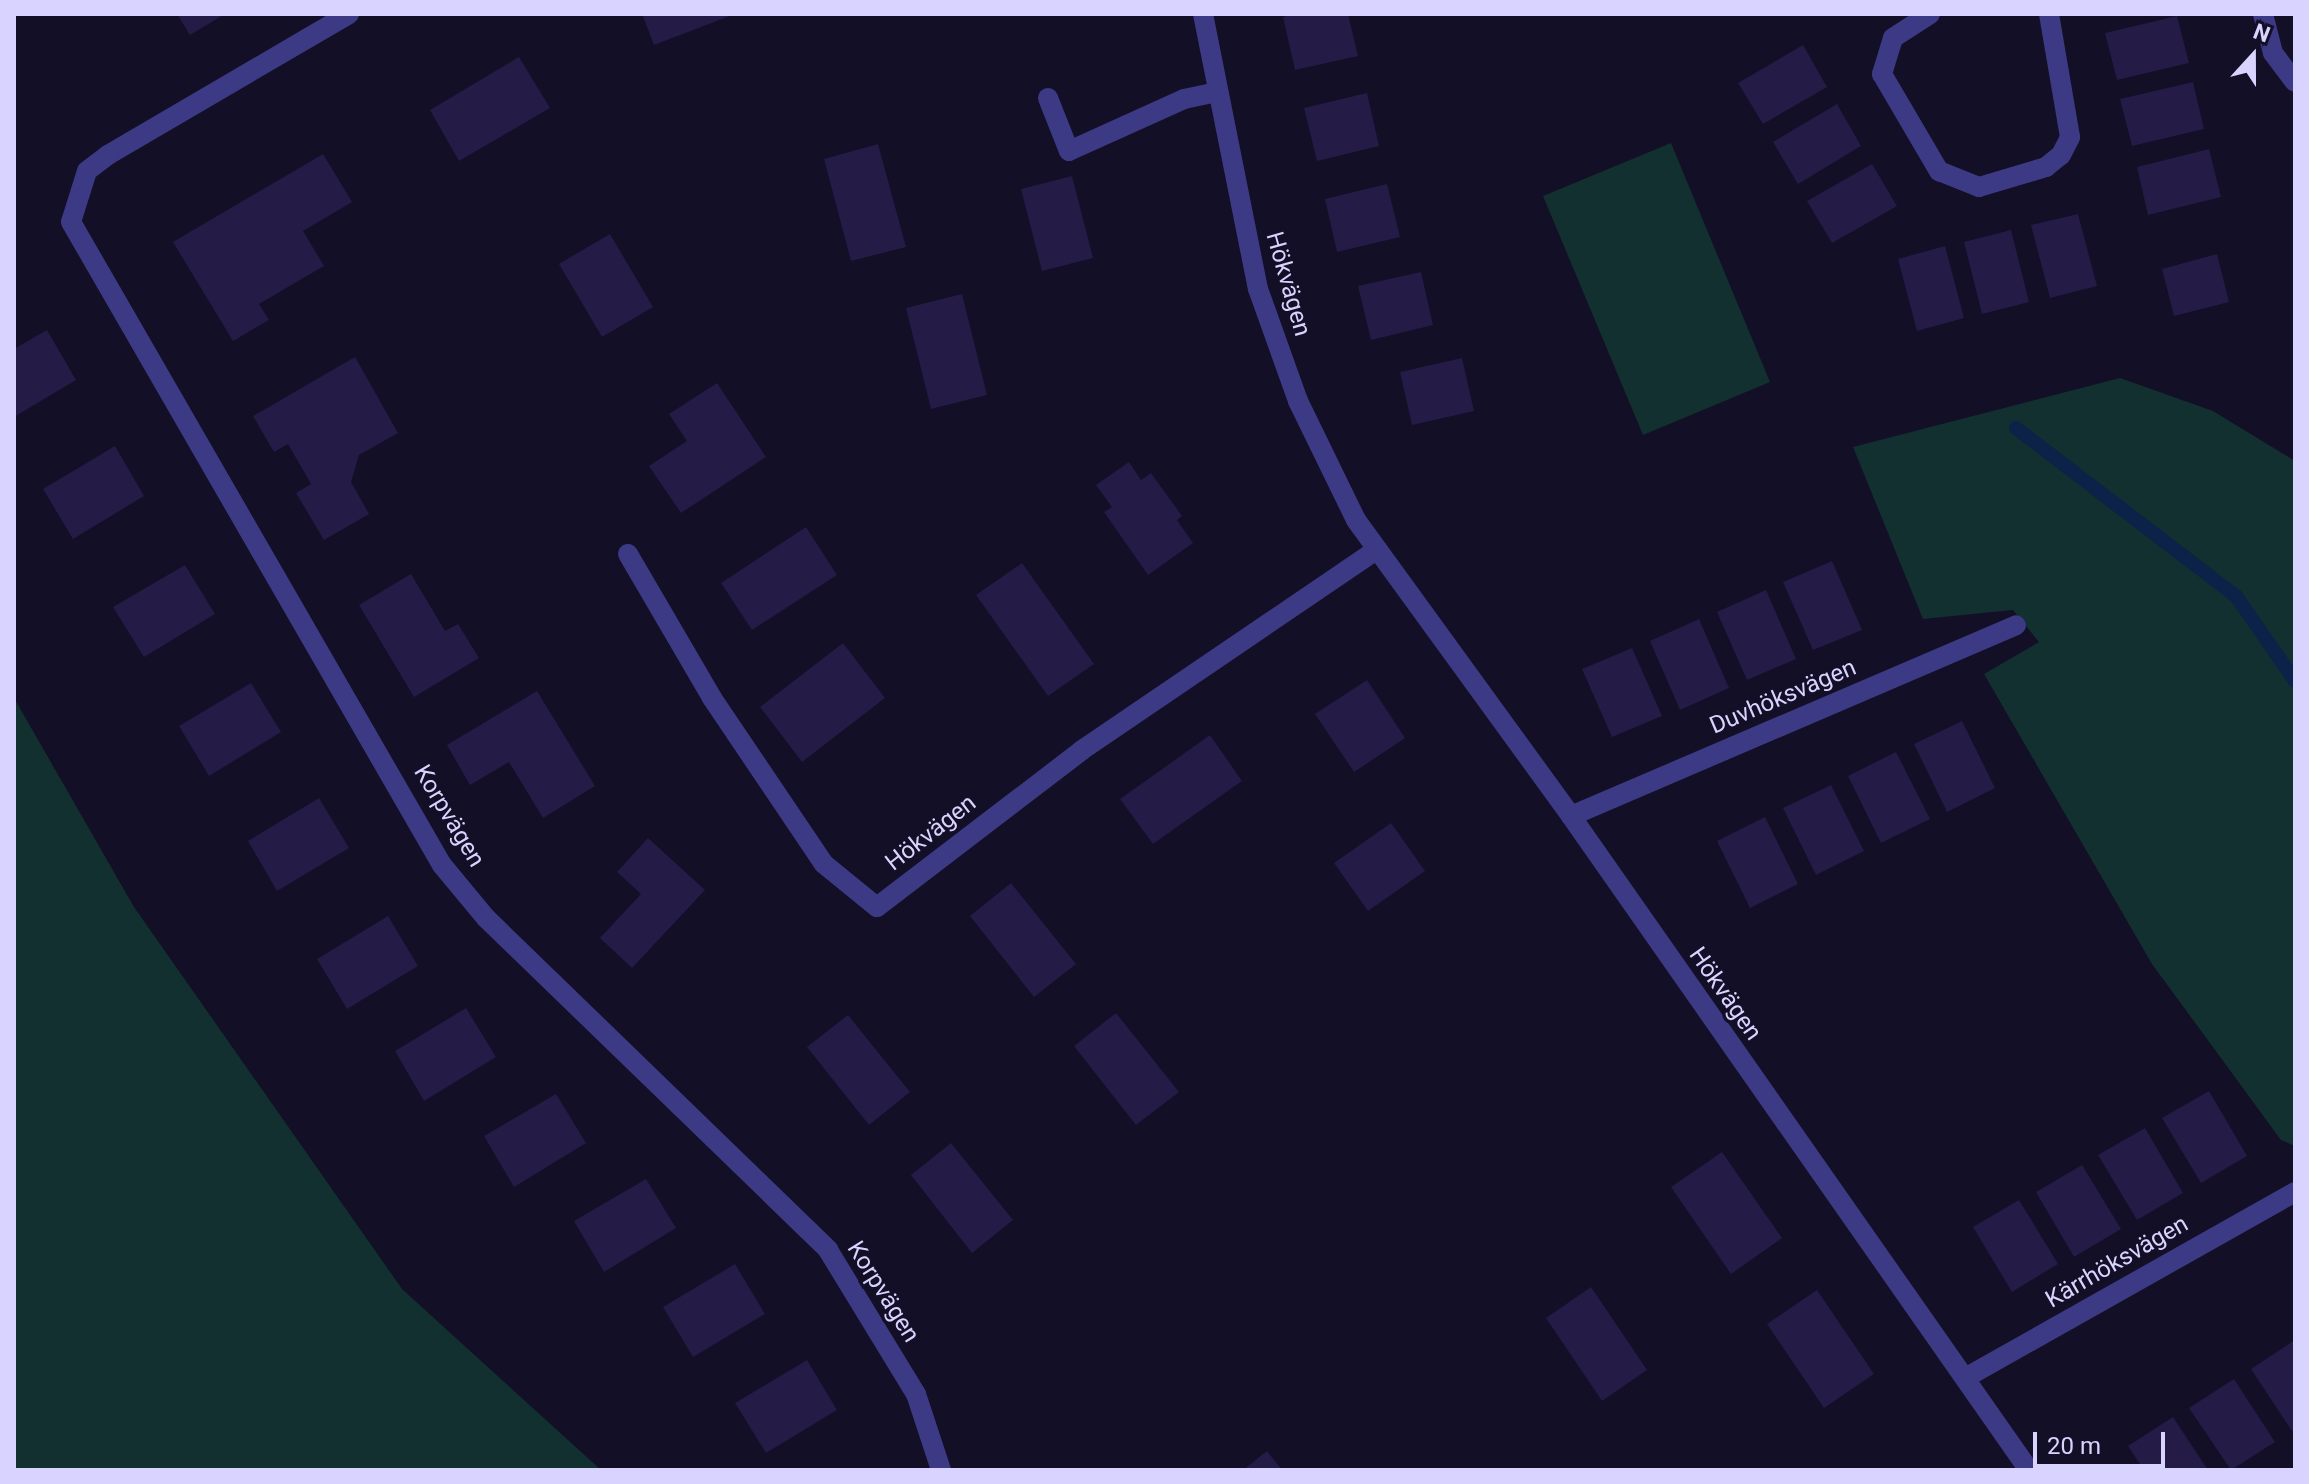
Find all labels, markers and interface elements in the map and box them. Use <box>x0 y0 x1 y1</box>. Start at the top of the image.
north arrow <box>2213 16 2293 96</box>
text: N <box>2250 19 2274 48</box>
street label: Hökvägen <box>1259 229 1317 339</box>
street label: Duvhöksvägen <box>1706 653 1860 741</box>
street label: Korpvägen <box>407 760 491 872</box>
street label: Hökvägen <box>880 789 982 877</box>
street label: Hökvägen <box>1683 942 1767 1046</box>
street label: Kärrhöksvägen <box>2041 1210 2193 1314</box>
street label: Korpvägen <box>841 1236 925 1348</box>
scale bar <box>2037 1416 2169 1466</box>
text: 20 m <box>2047 1432 2101 1460</box>

